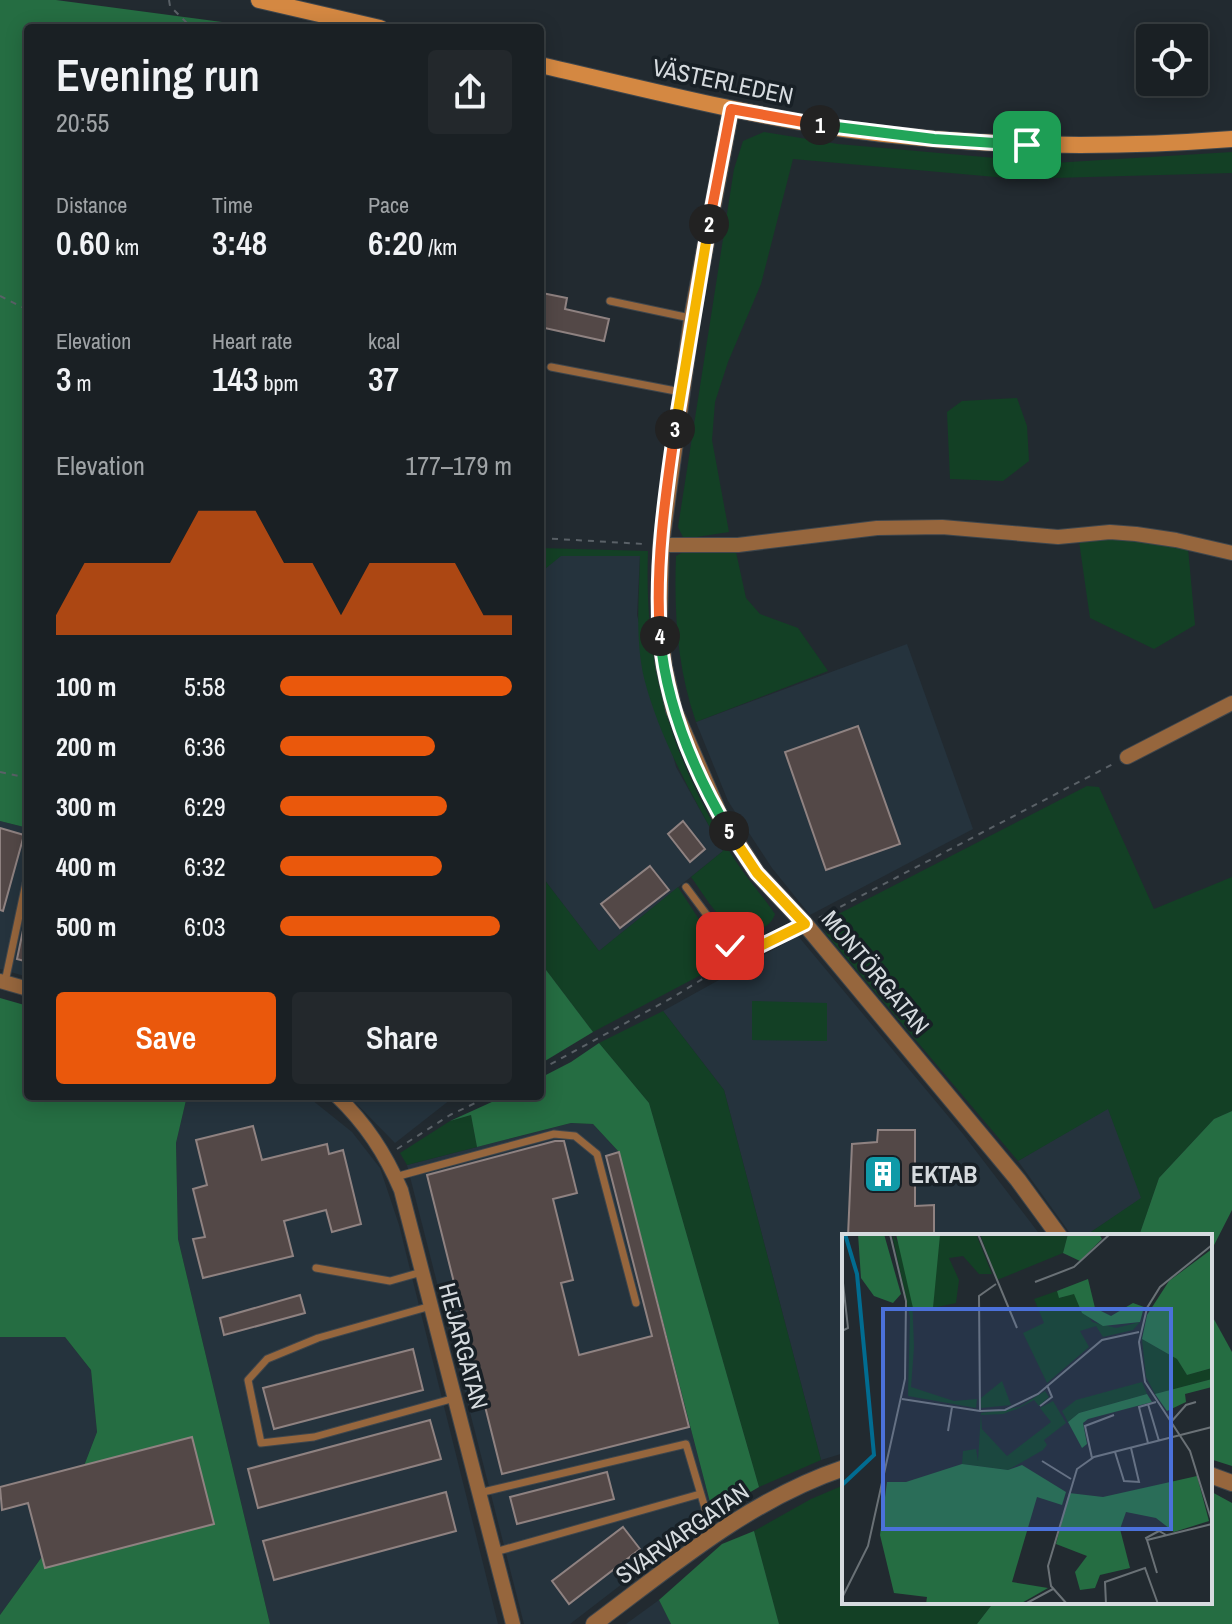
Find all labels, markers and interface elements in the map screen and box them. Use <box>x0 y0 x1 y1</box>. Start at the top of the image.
map controls <box>1136 24 1208 96</box>
button: locate <box>1136 24 1208 96</box>
text: Evening run <box>56 45 260 105</box>
button: share <box>428 50 512 134</box>
street label: VÄSTERLEDEN <box>650 50 796 112</box>
text: 20:55 <box>56 105 109 140</box>
pin: 1 <box>800 105 840 145</box>
text: 1 <box>815 110 825 140</box>
pin <box>993 111 1061 179</box>
icon: arrive <box>1005 123 1049 167</box>
text: Distance <box>56 190 127 220</box>
text: Time <box>212 190 253 220</box>
text: Pace <box>368 190 409 220</box>
pin: 2 <box>689 204 729 244</box>
text: 2 <box>704 209 714 239</box>
text: 0.60 <box>56 220 110 266</box>
text: 3:48 <box>212 220 267 266</box>
text: 6:20 <box>368 220 423 266</box>
text: km <box>110 232 139 262</box>
text: /km <box>423 232 457 262</box>
text: Elevation <box>56 326 131 356</box>
text: Heart rate <box>212 326 292 356</box>
text: kcal <box>368 326 400 356</box>
text: 3 <box>56 356 72 402</box>
text: 143 <box>212 356 259 402</box>
text: 37 <box>368 356 399 402</box>
text: m <box>72 368 92 398</box>
text: bpm <box>259 368 299 398</box>
pin: 3 <box>655 409 695 449</box>
text: 3 <box>670 414 680 444</box>
text: Elevation <box>56 448 145 483</box>
text: 177–179 m <box>405 448 512 483</box>
pin: 4 <box>640 616 680 656</box>
text: 4 <box>655 621 665 651</box>
text: 100 m <box>56 669 116 704</box>
text: 5:58 <box>184 669 226 704</box>
text: 200 m <box>56 729 116 764</box>
text: 6:36 <box>184 729 226 764</box>
text: 300 m <box>56 789 116 824</box>
text: 6:29 <box>184 789 226 824</box>
pin: 5 <box>709 811 749 851</box>
text: 5 <box>724 816 734 846</box>
text: 400 m <box>56 849 116 884</box>
text: 6:32 <box>184 849 226 884</box>
street label: MONTÖRGATAN <box>815 903 937 1041</box>
text: 500 m <box>56 909 116 944</box>
text: 6:03 <box>184 909 226 944</box>
pin <box>696 912 764 980</box>
icon: check <box>708 924 752 968</box>
button: Save <box>56 992 276 1084</box>
button: Share <box>292 992 512 1084</box>
building icon: EKTAB <box>862 1153 904 1195</box>
place label: EKTAB <box>911 1158 977 1190</box>
inset map <box>842 1234 1212 1604</box>
street label: HEJARGATAN <box>432 1279 496 1413</box>
street label: SVARVARGATAN <box>609 1475 755 1591</box>

